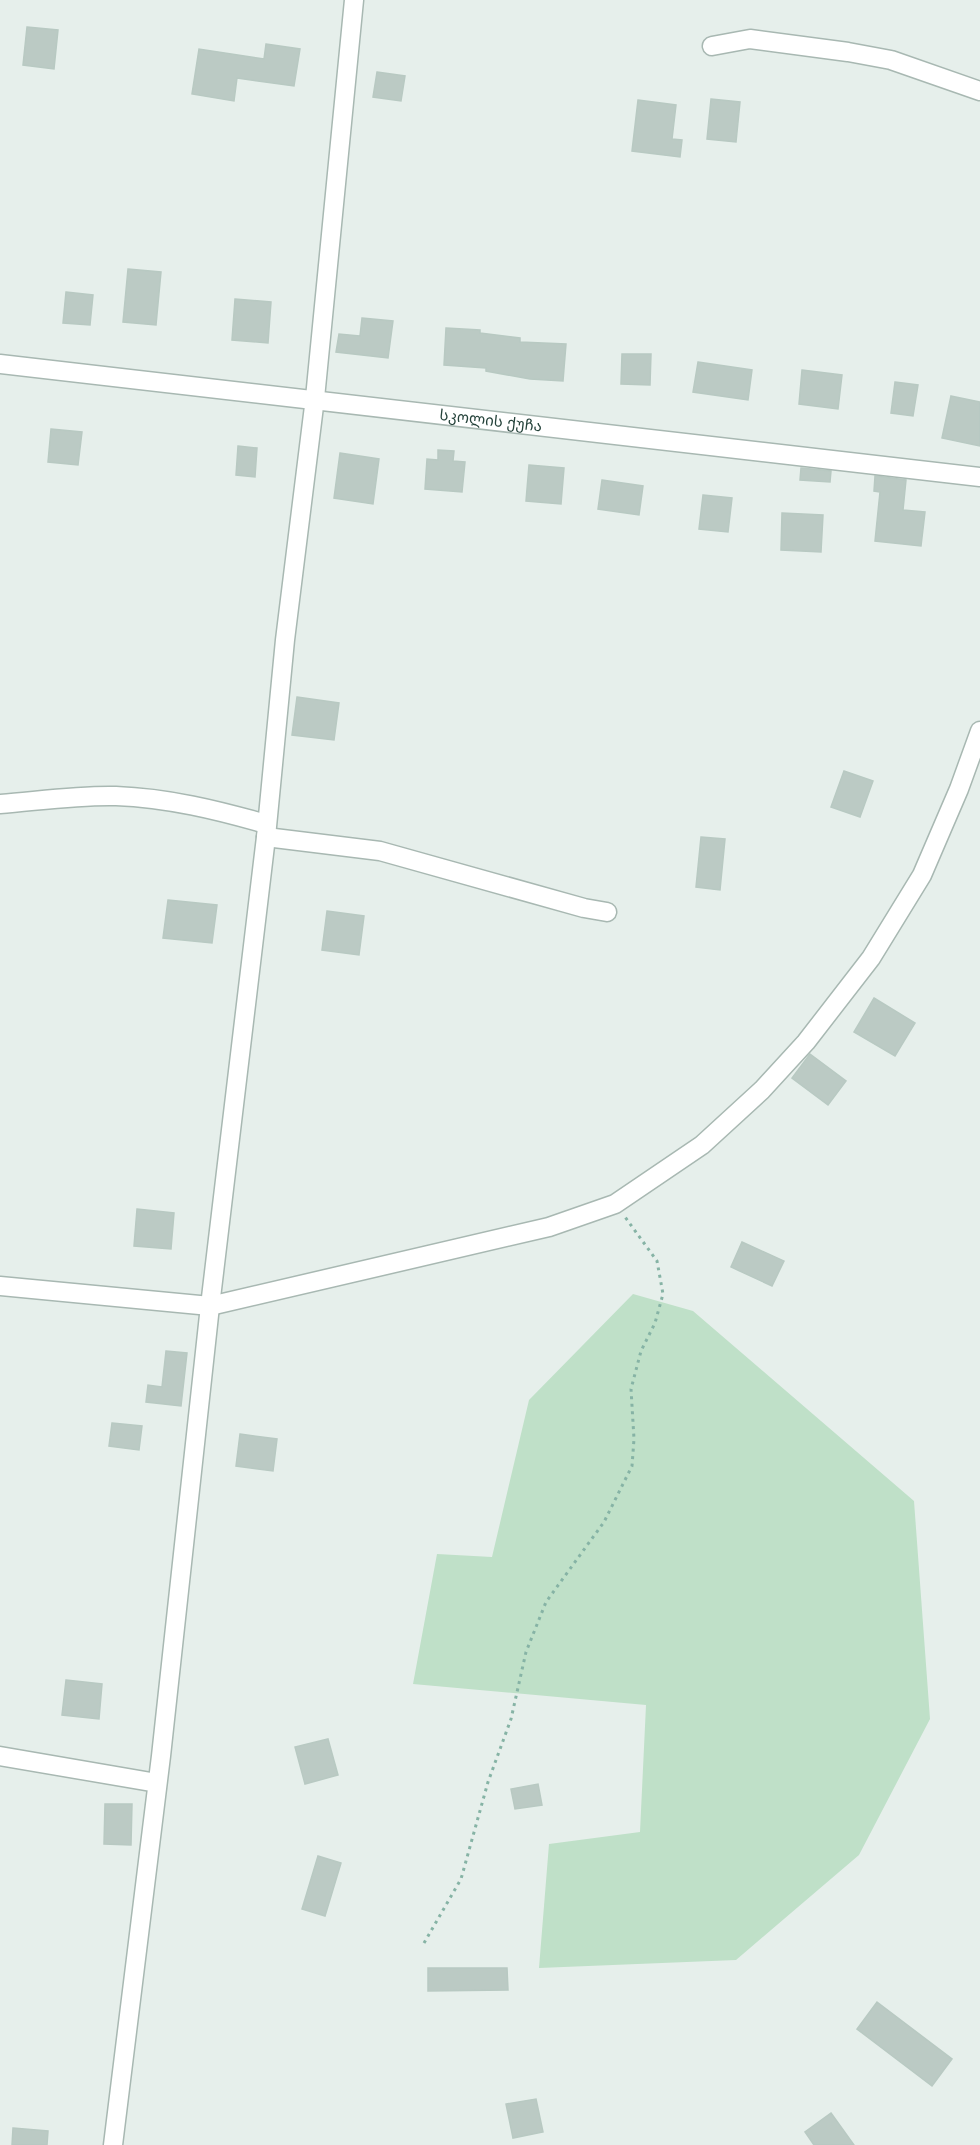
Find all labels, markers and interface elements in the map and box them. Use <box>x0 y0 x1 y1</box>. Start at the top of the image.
street label: სკოლის ქუჩა <box>439 405 543 435</box>

